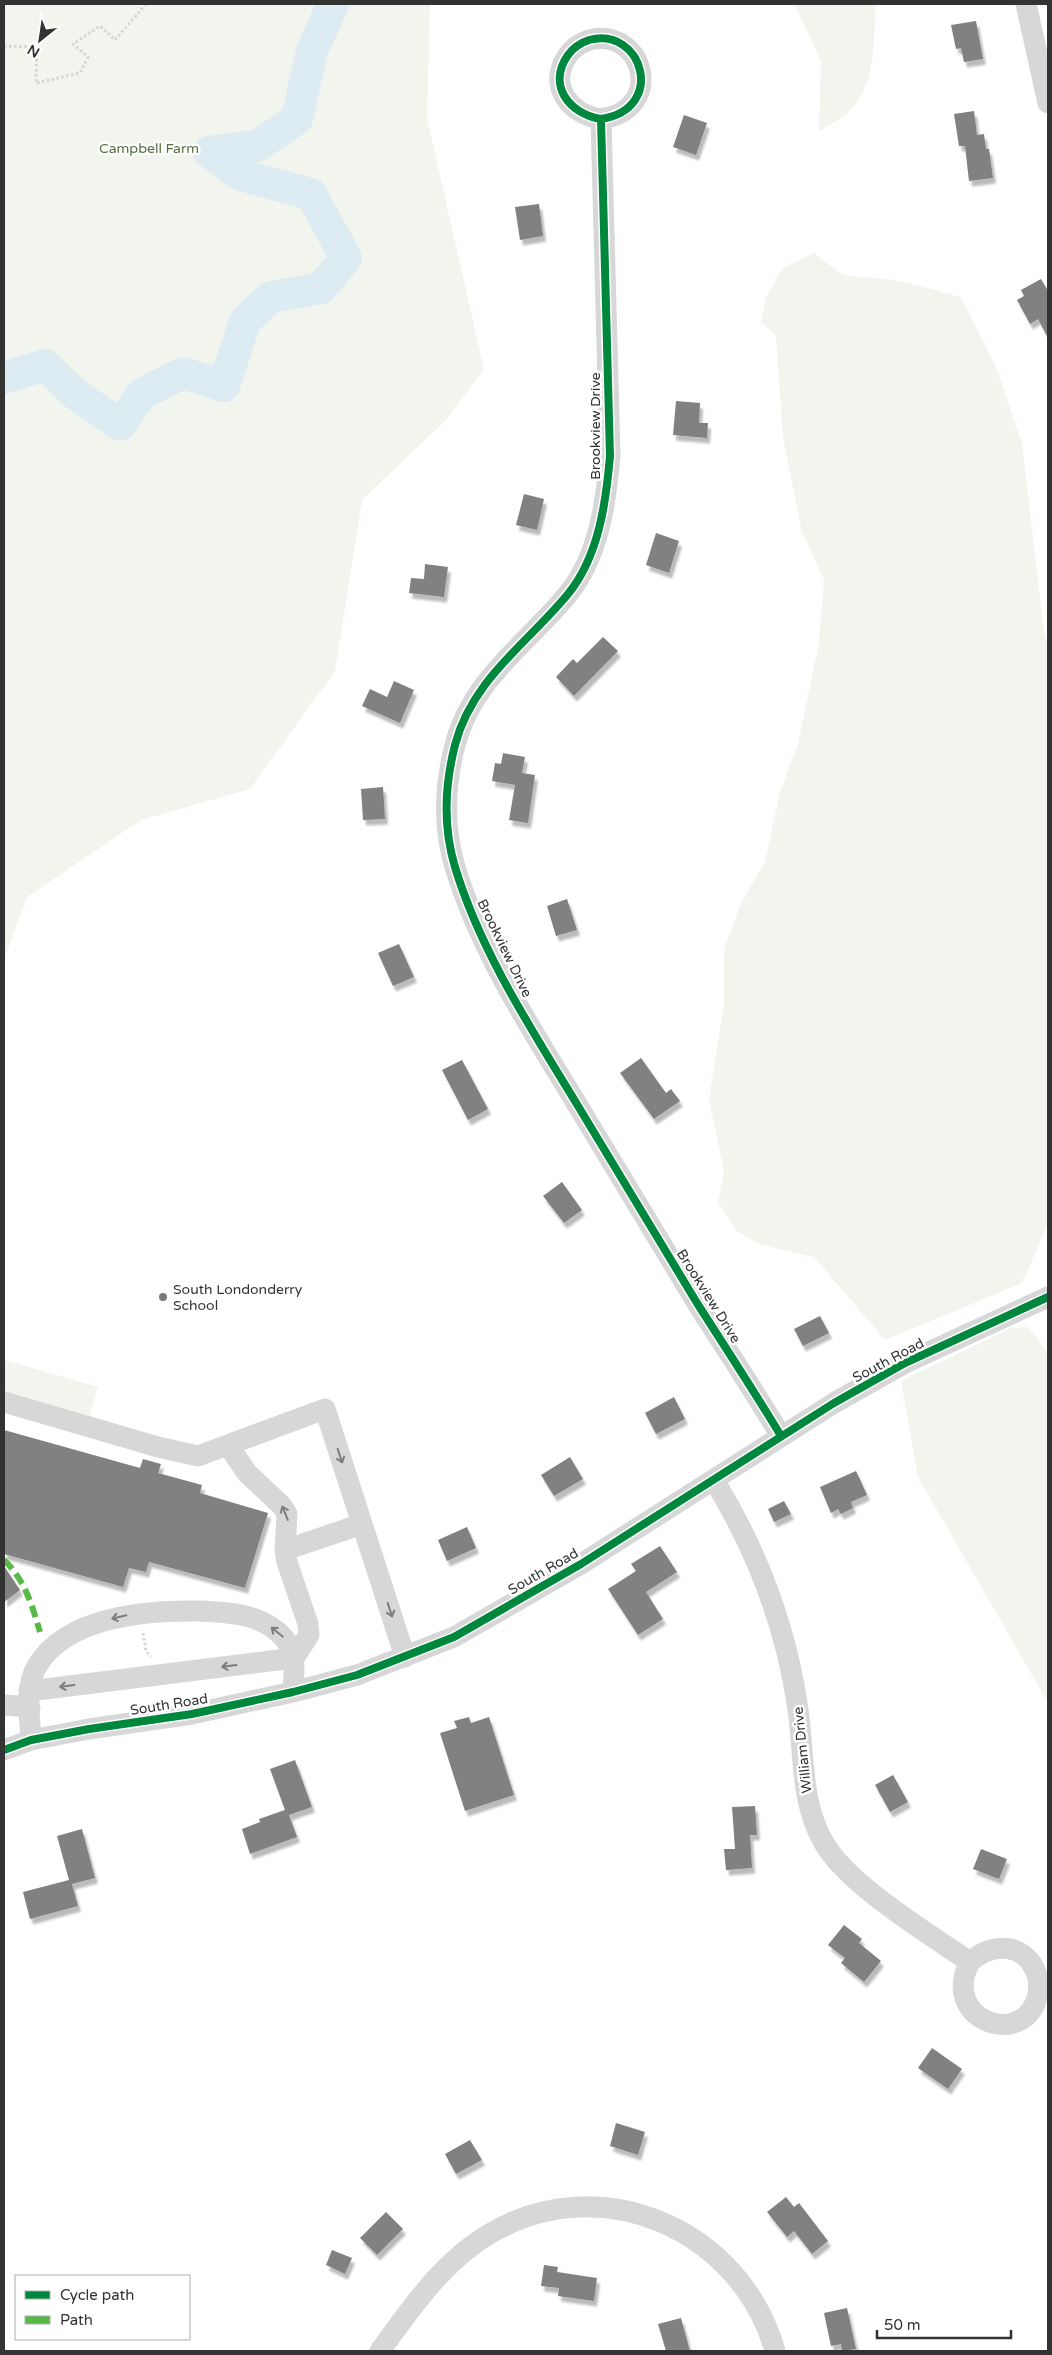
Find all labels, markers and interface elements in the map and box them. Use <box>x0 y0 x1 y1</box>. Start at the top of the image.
north arrow <box>15 15 65 65</box>
text: N <box>25 41 43 61</box>
park label: Campbell Farm <box>99 140 199 157</box>
street label: Brookview Drive <box>587 372 604 480</box>
street label: Brookview Drive <box>473 896 536 1000</box>
street label: Brookview Drive <box>673 1246 744 1346</box>
place label: South Londonderry School <box>173 1281 303 1314</box>
marker: South Londonderry School <box>157 1291 169 1303</box>
street label: South Road <box>850 1335 927 1386</box>
one-way arrow <box>336 1447 346 1463</box>
one-way arrow <box>280 1506 289 1521</box>
street label: South Road <box>505 1544 581 1598</box>
one-way arrow <box>386 1602 395 1618</box>
one-way arrow <box>112 1613 128 1622</box>
one-way arrow <box>270 1626 283 1637</box>
one-way arrow <box>221 1661 237 1671</box>
one-way arrow <box>60 1681 76 1691</box>
street label: South Road <box>129 1690 209 1719</box>
street label: William Drive <box>790 1706 815 1794</box>
legend <box>15 2275 190 2340</box>
text: Cycle path <box>60 2286 134 2304</box>
scale bar <box>877 2308 1011 2340</box>
text: Path <box>60 2311 93 2329</box>
text: 50 m <box>884 2316 921 2334</box>

